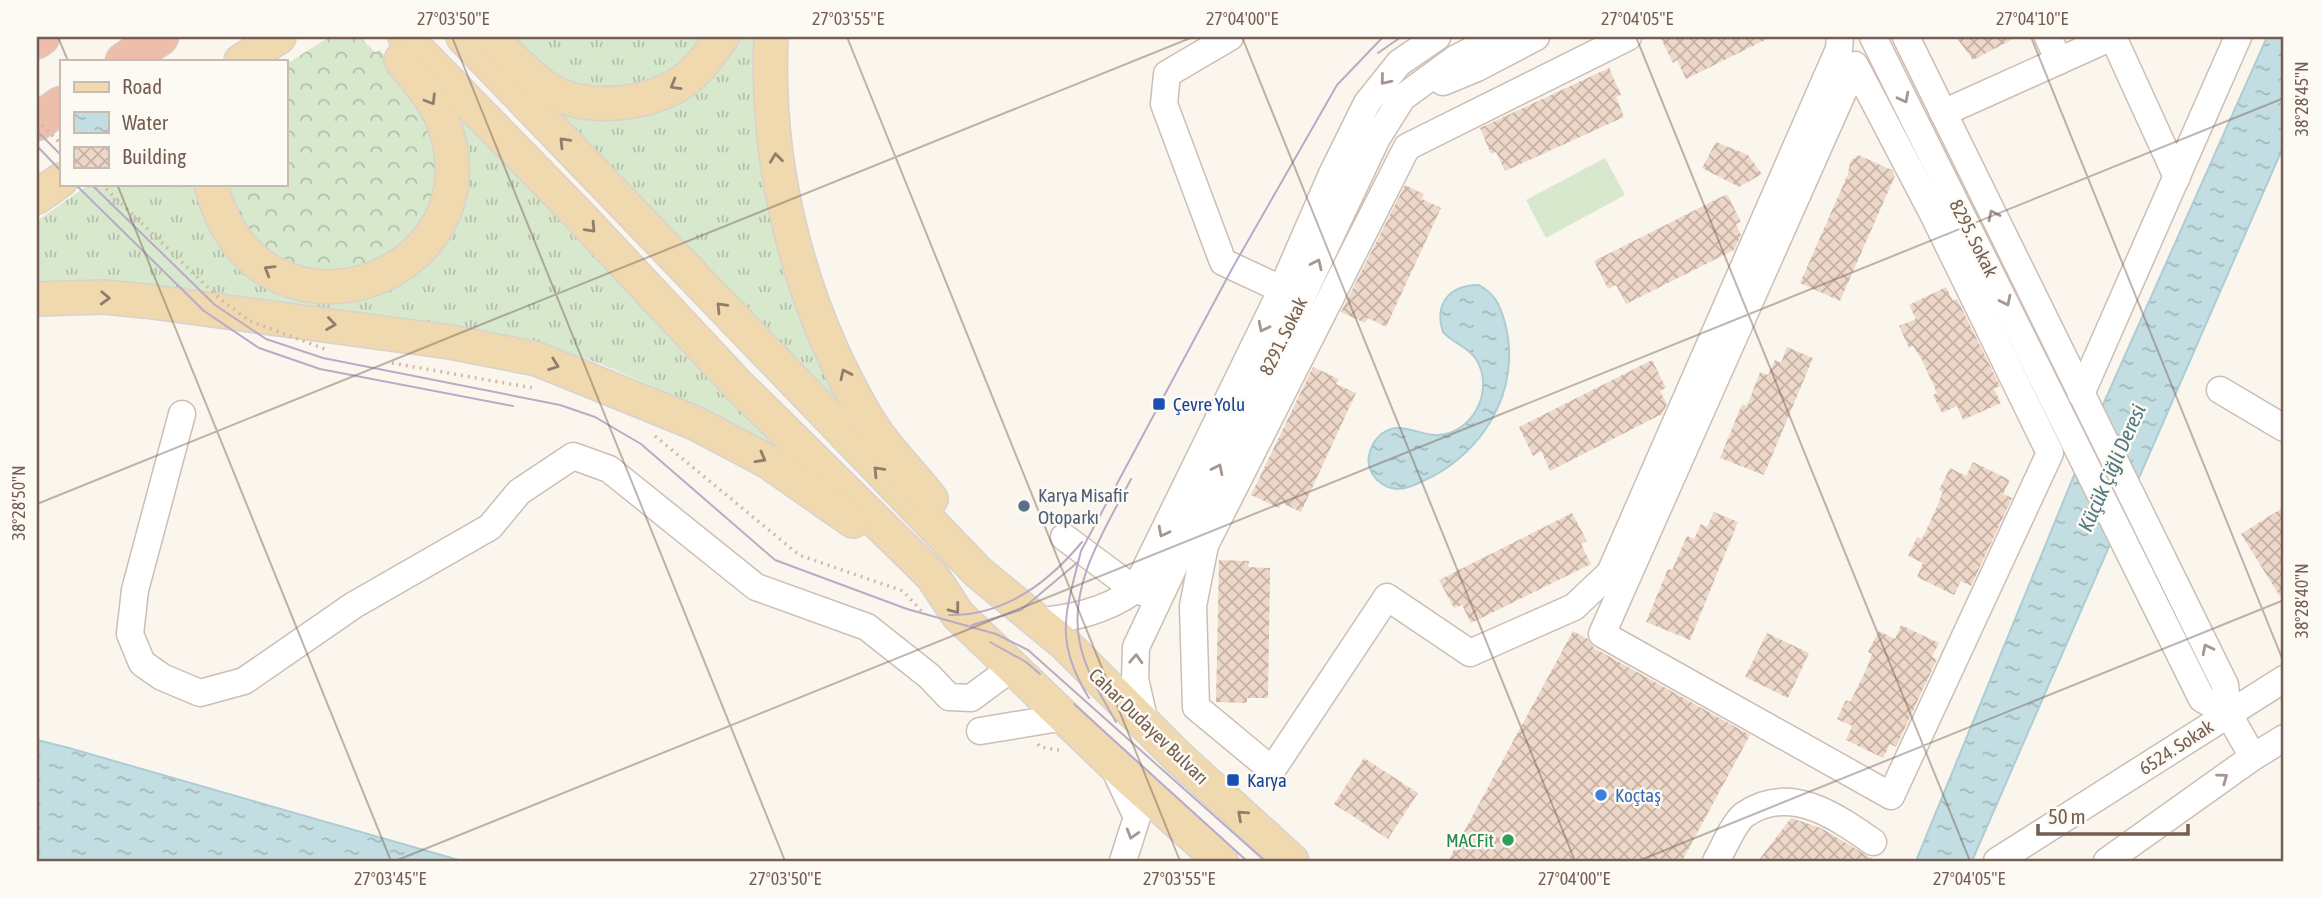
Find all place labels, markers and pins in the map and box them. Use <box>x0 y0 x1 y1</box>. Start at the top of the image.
place label: Çevre Yolu <box>1173 393 1245 415</box>
marker: Çevre Yolu <box>1151 396 1167 412</box>
place label: Karya Misafir Otoparkı <box>1038 484 1129 528</box>
marker: Karya Misafir Otoparkı <box>1016 498 1032 514</box>
place label: Karya <box>1247 769 1287 791</box>
marker: Karya <box>1225 772 1241 788</box>
place label: Koçtaş <box>1615 784 1661 806</box>
marker: Koçtaş <box>1593 787 1609 803</box>
place label: MACFit <box>1446 829 1494 851</box>
marker: MACFit <box>1500 832 1516 848</box>

